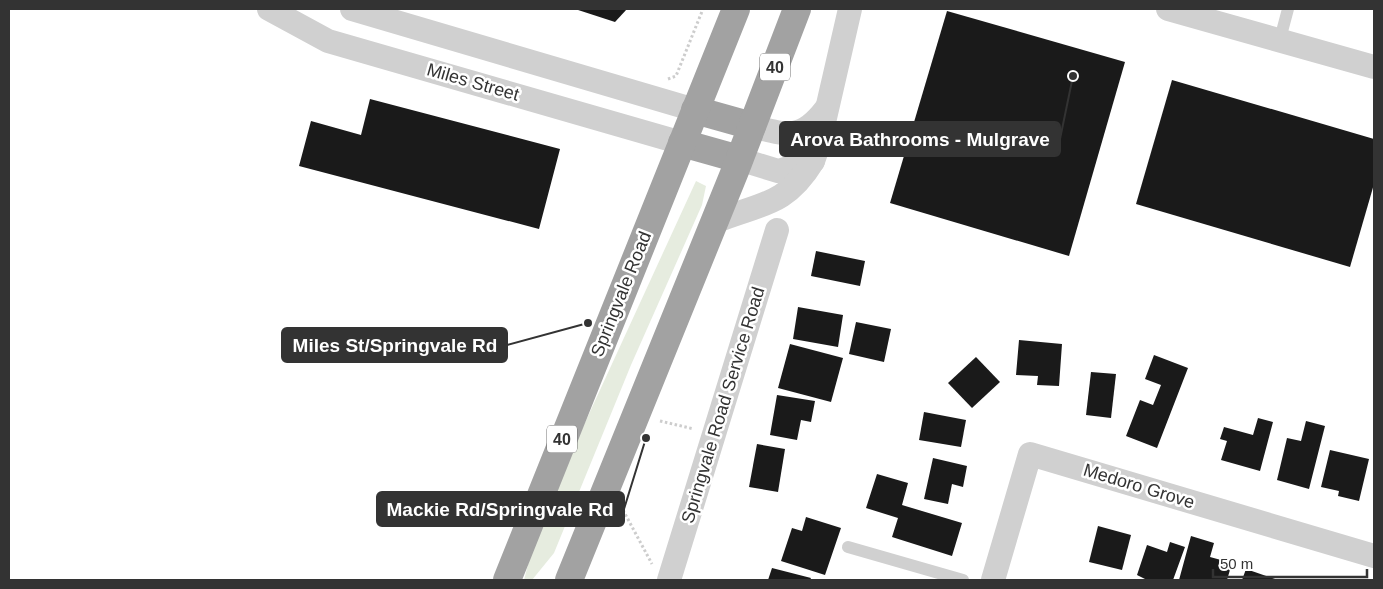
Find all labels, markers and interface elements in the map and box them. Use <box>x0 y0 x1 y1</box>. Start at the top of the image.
road number: 40 <box>760 54 790 80</box>
street label: Miles Street <box>425 59 521 105</box>
callout: Arova Bathrooms - Mulgrave <box>780 122 1060 156</box>
text: Arova Bathrooms - Mulgrave <box>790 129 1050 150</box>
street label: Springvale Road <box>587 229 655 359</box>
street label: Springvale Road Service Road <box>677 284 769 526</box>
callout: Miles St/Springvale Rd <box>282 328 507 362</box>
text: Miles St/Springvale Rd <box>293 335 497 356</box>
road number: 40 <box>547 426 577 452</box>
street label: Medoro Grove <box>1081 460 1197 512</box>
callout: Mackie Rd/Springvale Rd <box>377 492 624 526</box>
text: Mackie Rd/Springvale Rd <box>386 499 614 520</box>
scale bar <box>1213 546 1367 578</box>
text: 50 m <box>1220 555 1253 572</box>

